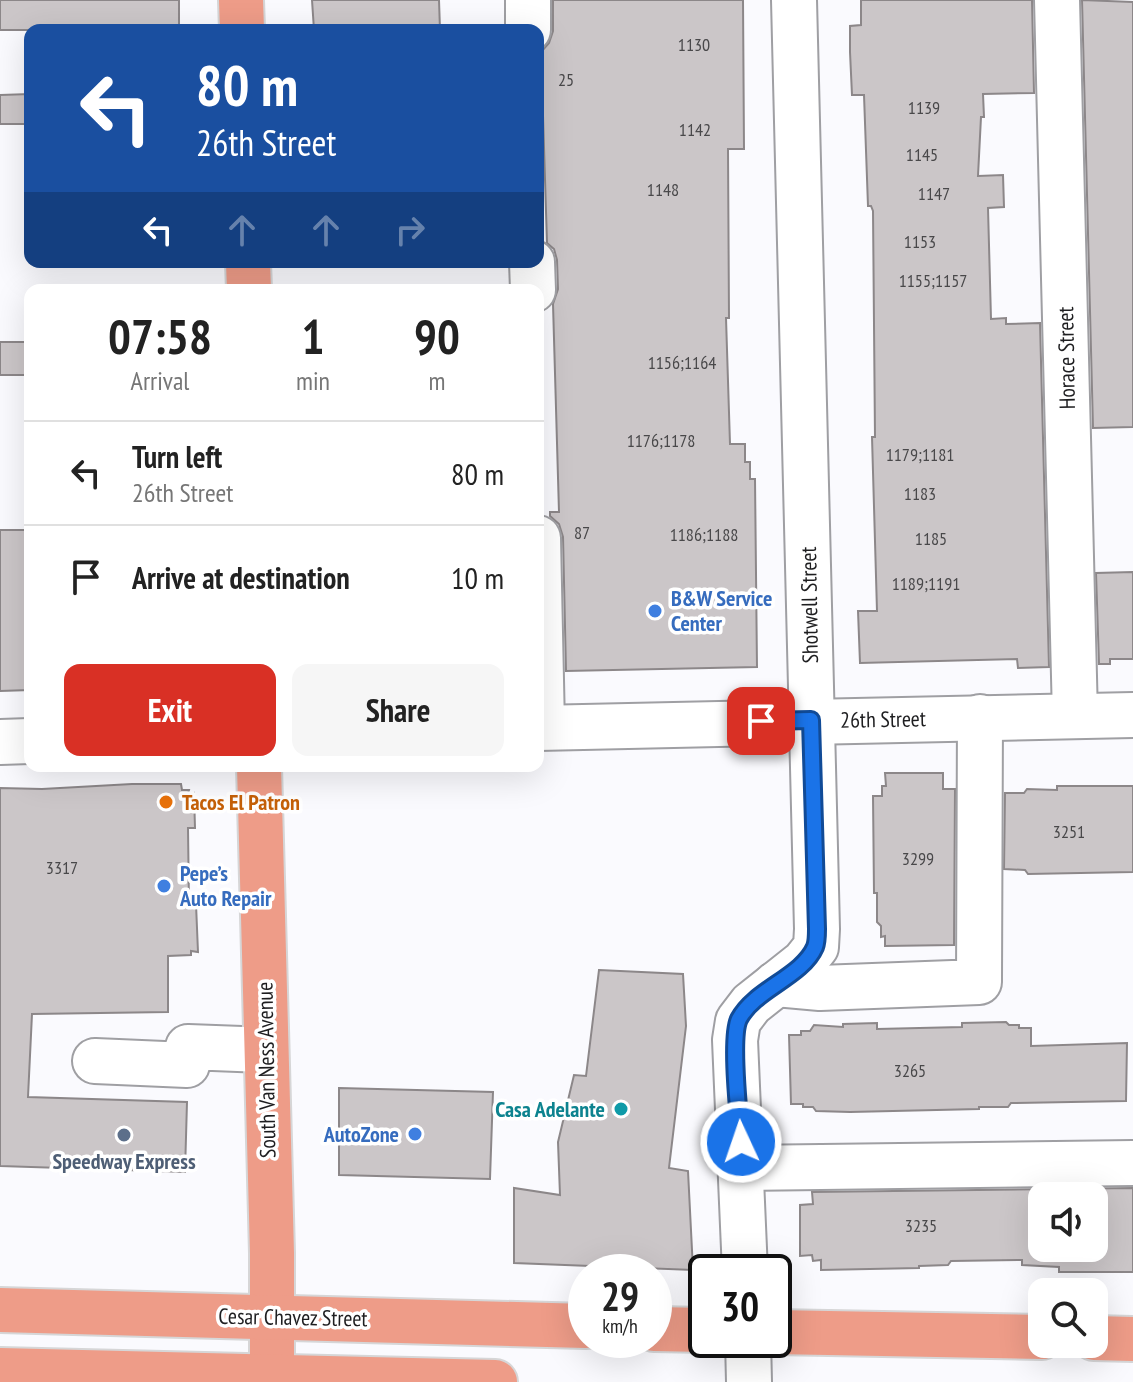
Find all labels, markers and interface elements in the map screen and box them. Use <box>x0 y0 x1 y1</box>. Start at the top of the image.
house number: 1130 <box>678 33 710 56</box>
text: 80 m <box>196 49 298 121</box>
icon: left <box>64 56 168 160</box>
house number: 25 <box>558 68 574 91</box>
house number: 1139 <box>908 96 940 119</box>
house number: 1142 <box>679 118 711 141</box>
text: 26th Street <box>196 119 336 166</box>
house number: 1145 <box>906 143 938 166</box>
house number: 1148 <box>647 178 679 201</box>
house number: 1147 <box>918 182 950 205</box>
icon: left <box>136 208 180 252</box>
icon: ahead <box>220 208 264 252</box>
icon: ahead <box>304 208 348 252</box>
icon: right <box>388 208 432 252</box>
house number: 1153 <box>904 230 936 253</box>
house number: 1155;1157 <box>899 269 967 292</box>
text: 07:58 <box>108 305 212 367</box>
text: 1 <box>301 305 324 367</box>
text: 90 <box>414 305 460 367</box>
street label: Horace Street <box>1051 306 1081 410</box>
house number: 1156;1164 <box>648 351 716 374</box>
text: Arrival <box>131 364 189 397</box>
text: min <box>296 364 330 397</box>
text: m <box>428 364 445 397</box>
house number: 1176;1178 <box>627 429 695 452</box>
text: Turn left <box>132 437 222 476</box>
house number: 1179;1181 <box>886 443 954 466</box>
icon: left <box>64 451 108 495</box>
text: 80 m <box>451 454 504 493</box>
text: 26th Street <box>132 476 233 509</box>
house number: 1183 <box>904 482 936 505</box>
house number: 87 <box>574 521 590 544</box>
house number: 1186;1188 <box>670 523 738 546</box>
house number: 1185 <box>915 527 947 550</box>
street label: Shotwell Street <box>794 546 824 664</box>
icon: arrive <box>64 555 108 599</box>
text: Arrive at destination <box>132 558 350 597</box>
text: 10 m <box>451 558 504 597</box>
house number: 1189;1191 <box>892 572 960 595</box>
place label: B&W Service Center <box>671 584 772 637</box>
marker: B&W Service Center <box>646 602 664 620</box>
button: Exit <box>64 664 276 756</box>
button: Share <box>292 664 504 756</box>
pin <box>727 687 795 755</box>
icon: arrive <box>739 699 783 743</box>
street label: 26th Street <box>840 704 926 734</box>
place label: Tacos El Patron <box>182 788 300 816</box>
marker: Tacos El Patron <box>157 793 175 811</box>
house number: 3251 <box>1053 820 1085 843</box>
house number: 3299 <box>902 847 934 870</box>
house number: 3317 <box>46 856 78 879</box>
place label: Pepe’s Auto Repair <box>179 859 272 912</box>
marker: Pepe’s Auto Repair <box>155 877 173 895</box>
street label: South Van Ness Avenue <box>250 982 282 1158</box>
house number: 3265 <box>894 1059 926 1082</box>
place label: Casa Adelante <box>495 1095 605 1123</box>
marker: Casa Adelante <box>612 1100 630 1118</box>
position arrow <box>699 1100 783 1184</box>
place label: AutoZone <box>323 1120 399 1148</box>
marker: AutoZone <box>406 1125 424 1143</box>
marker: Speedway Express <box>115 1126 133 1144</box>
place label: Speedway Express <box>52 1147 196 1175</box>
map controls <box>1028 1182 1108 1358</box>
button: sound <box>1028 1182 1108 1262</box>
house number: 3235 <box>905 1214 937 1237</box>
speed limit sign: 30 <box>688 1254 792 1358</box>
text: 29 <box>601 1270 639 1322</box>
button: search <box>1028 1278 1108 1358</box>
street label: Cesar Chavez Street <box>218 1302 368 1332</box>
text: km/h <box>602 1313 638 1339</box>

